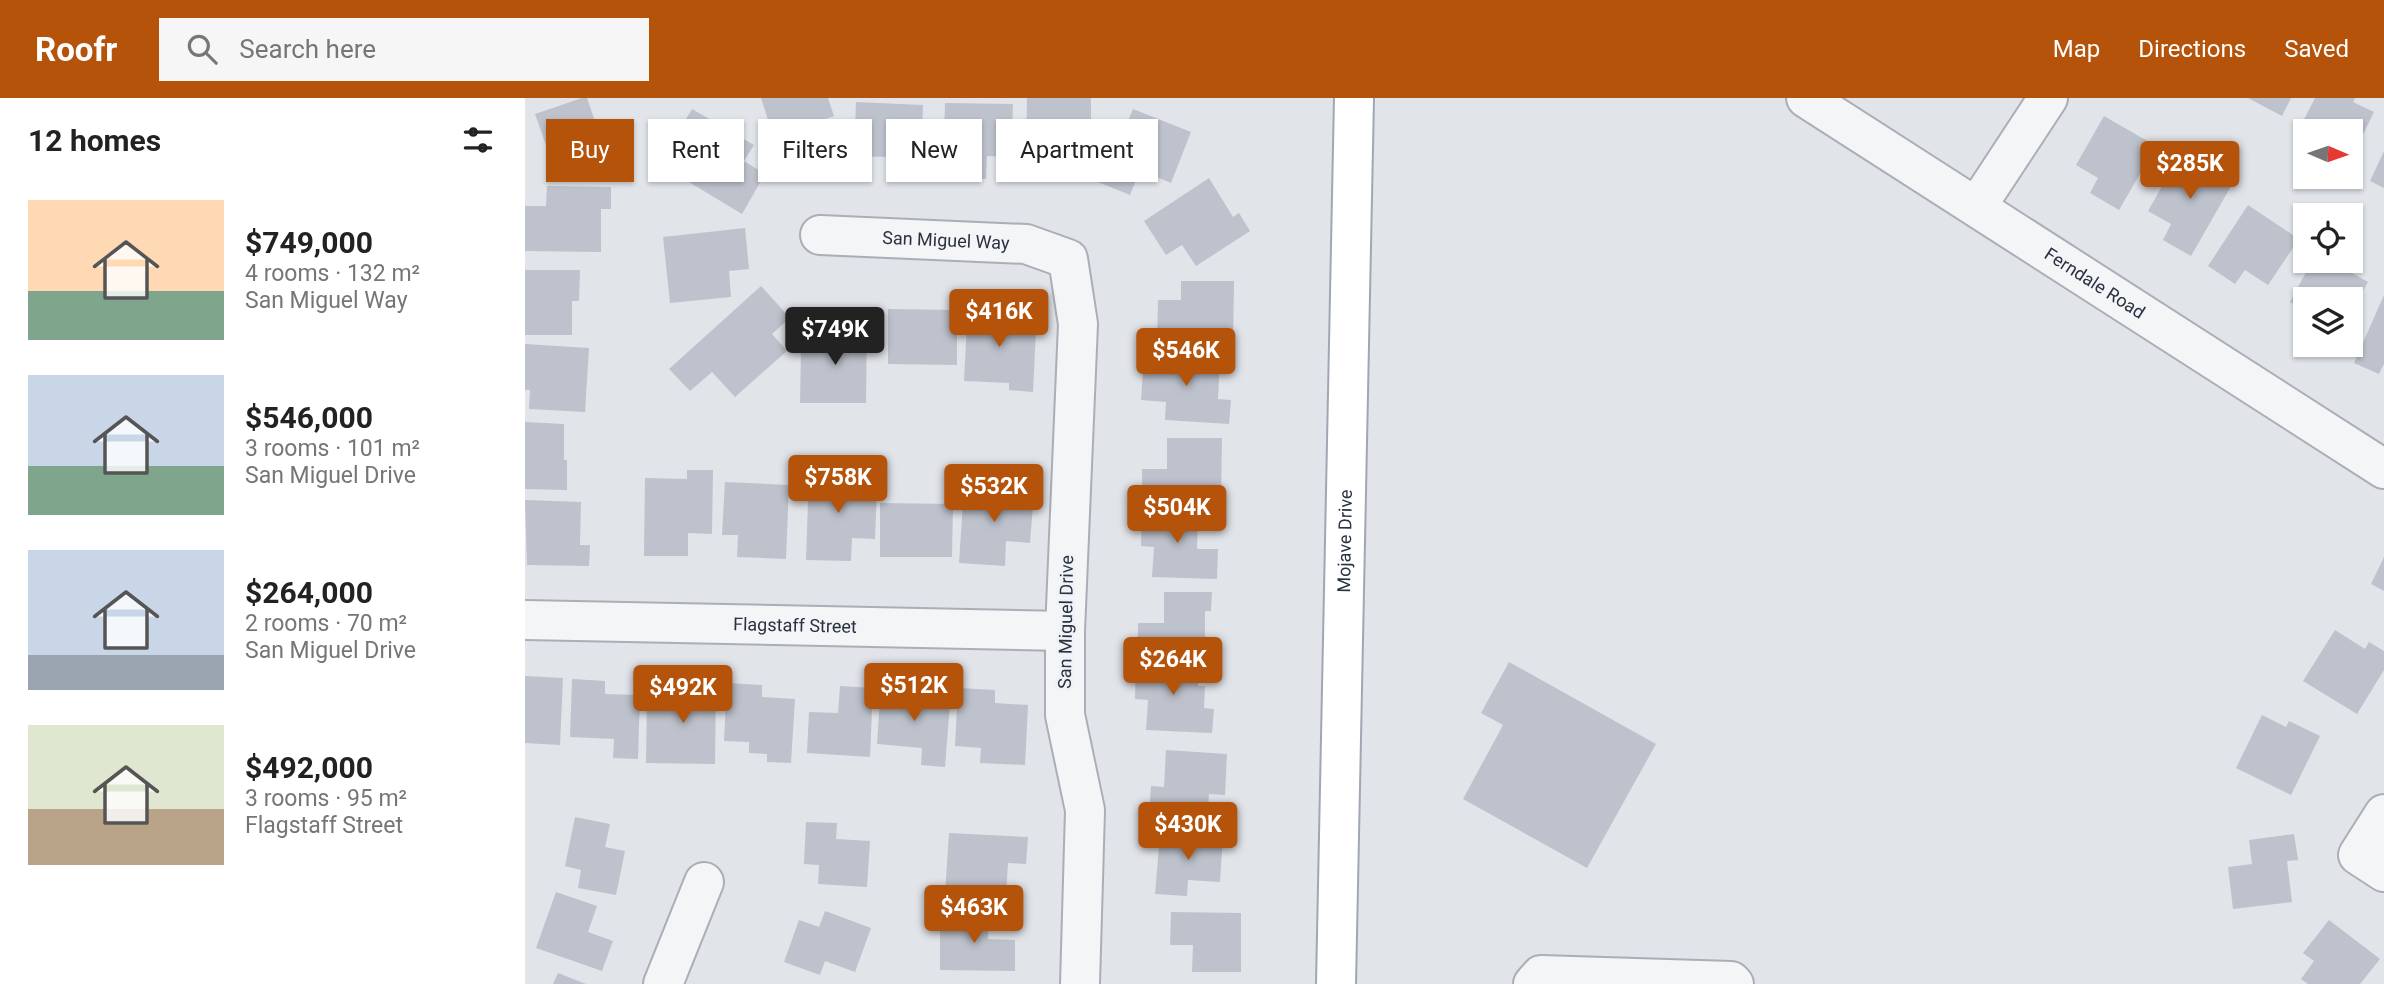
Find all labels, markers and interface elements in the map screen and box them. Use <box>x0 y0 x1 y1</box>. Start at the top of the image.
search box <box>159 18 649 81</box>
text: Roofr <box>35 30 117 69</box>
icon: search <box>183 30 221 68</box>
text: Search here <box>239 34 376 64</box>
text: Map <box>2053 35 2100 63</box>
text: Directions <box>2138 35 2246 63</box>
text: Saved <box>2284 35 2349 63</box>
chip: Buy <box>546 119 634 182</box>
chip: Rent <box>648 119 744 182</box>
chip: Filters <box>758 119 872 182</box>
chip: New <box>886 119 982 182</box>
chip: Apartment <box>996 119 1158 182</box>
north arrow <box>2293 119 2363 189</box>
map controls <box>2293 119 2363 357</box>
icon: filters <box>459 121 497 159</box>
text: 12 homes <box>28 123 161 158</box>
pin: $285K <box>2141 141 2239 201</box>
text: $285K <box>2156 150 2224 177</box>
button: locate <box>2293 203 2363 273</box>
text: $749,000 <box>245 225 373 260</box>
street label: San Miguel Way <box>882 227 1010 253</box>
icon: home <box>84 228 168 312</box>
street label: Ferndale Road <box>2041 243 2149 323</box>
text: 4 rooms · 132 m² <box>245 260 420 287</box>
text: San Miguel Way <box>245 287 408 314</box>
button: layers <box>2293 287 2363 357</box>
pin: $416K <box>950 289 1048 349</box>
text: $416K <box>965 298 1033 325</box>
pin: $749K <box>786 308 884 367</box>
text: $749K <box>801 316 869 343</box>
pin: $546K <box>1137 328 1235 388</box>
text: $546K <box>1152 337 1220 364</box>
text: $546,000 <box>245 400 373 435</box>
icon: home <box>84 403 168 487</box>
text: 3 rooms · 101 m² <box>245 435 420 462</box>
pin: $758K <box>789 456 887 515</box>
text: San Miguel Drive <box>245 462 416 489</box>
text: $758K <box>804 464 872 491</box>
pin: $532K <box>945 464 1043 524</box>
text: $532K <box>960 473 1028 500</box>
pin: $504K <box>1128 486 1226 545</box>
street label: Mojave Drive <box>1333 489 1356 593</box>
text: $504K <box>1143 494 1211 521</box>
street label: San Miguel Drive <box>1054 555 1077 689</box>
text: $264,000 <box>245 575 373 610</box>
icon: home <box>84 578 168 662</box>
text: 2 rooms · 70 m² <box>245 610 407 637</box>
street label: Flagstaff Street <box>733 613 857 637</box>
text: San Miguel Drive <box>245 637 416 664</box>
pin: $264K <box>1124 638 1222 697</box>
text: $264K <box>1139 646 1207 673</box>
pin: $512K <box>865 664 963 723</box>
pin: $492K <box>634 666 732 725</box>
text: $512K <box>880 672 948 699</box>
text: $492K <box>649 674 717 701</box>
text: $492,000 <box>245 750 373 785</box>
icon: home <box>84 753 168 837</box>
text: 3 rooms · 95 m² <box>245 785 407 812</box>
pin: $430K <box>1139 802 1237 862</box>
text: $430K <box>1154 811 1222 838</box>
text: Flagstaff Street <box>245 812 403 839</box>
pin: $463K <box>925 886 1023 945</box>
text: $463K <box>940 894 1008 921</box>

